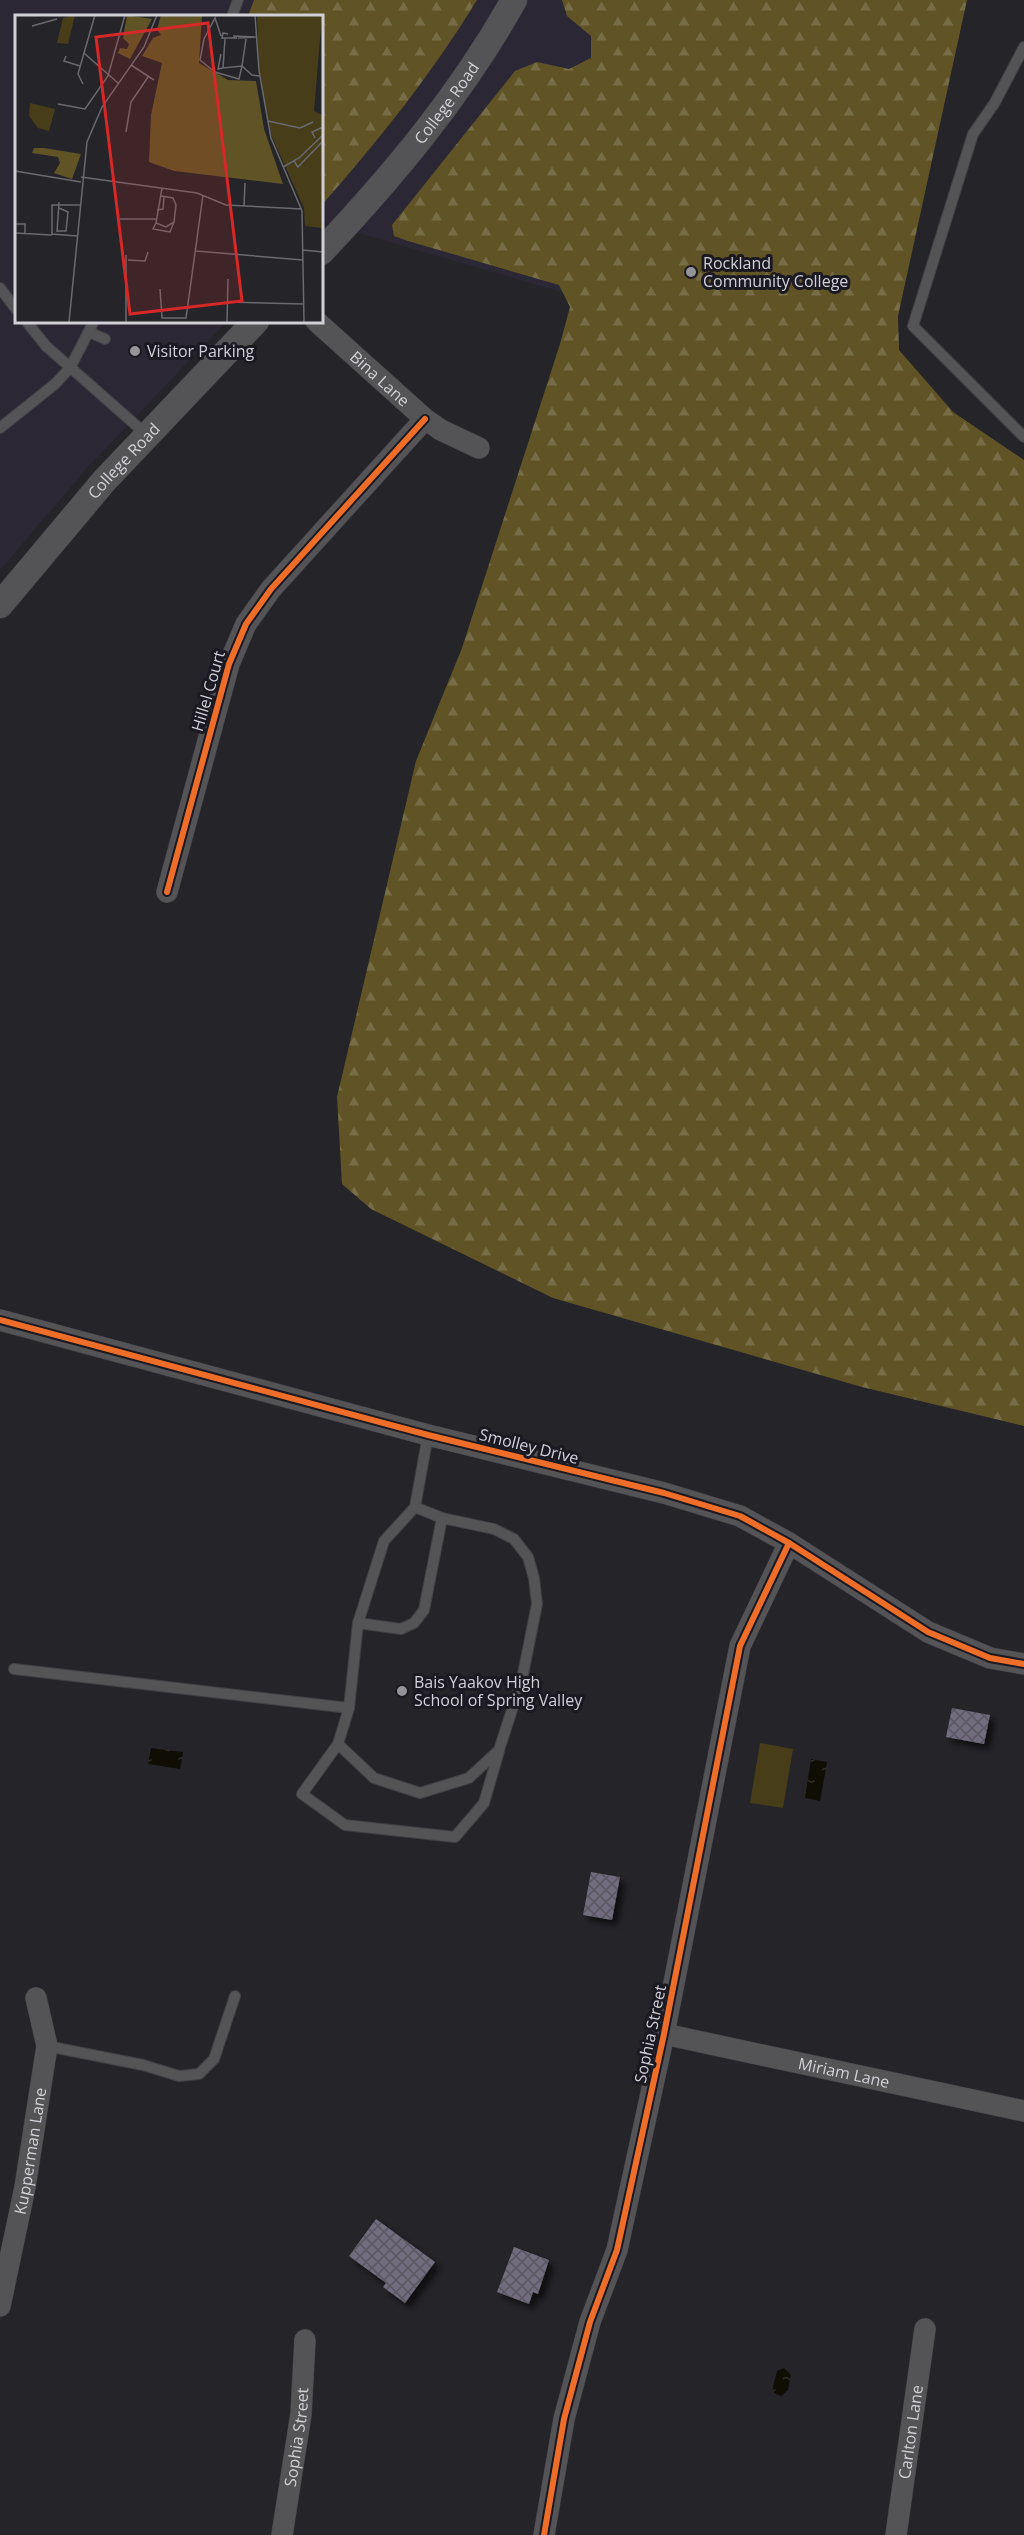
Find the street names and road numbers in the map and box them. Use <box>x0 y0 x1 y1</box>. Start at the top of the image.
street label: College Road <box>409 58 484 149</box>
street label: Bina Lane <box>345 346 415 411</box>
street label: College Road <box>83 418 165 504</box>
street label: Hillel Court <box>186 648 230 734</box>
street label: Smolley Drive <box>477 1423 581 1469</box>
street label: Sophia Street <box>629 1983 671 2085</box>
street label: Miriam Lane <box>796 2052 892 2093</box>
street label: Kupperman Lane <box>9 2086 51 2216</box>
street label: Carlton Lane <box>893 2383 928 2481</box>
street label: Sophia Street <box>279 2387 313 2488</box>

